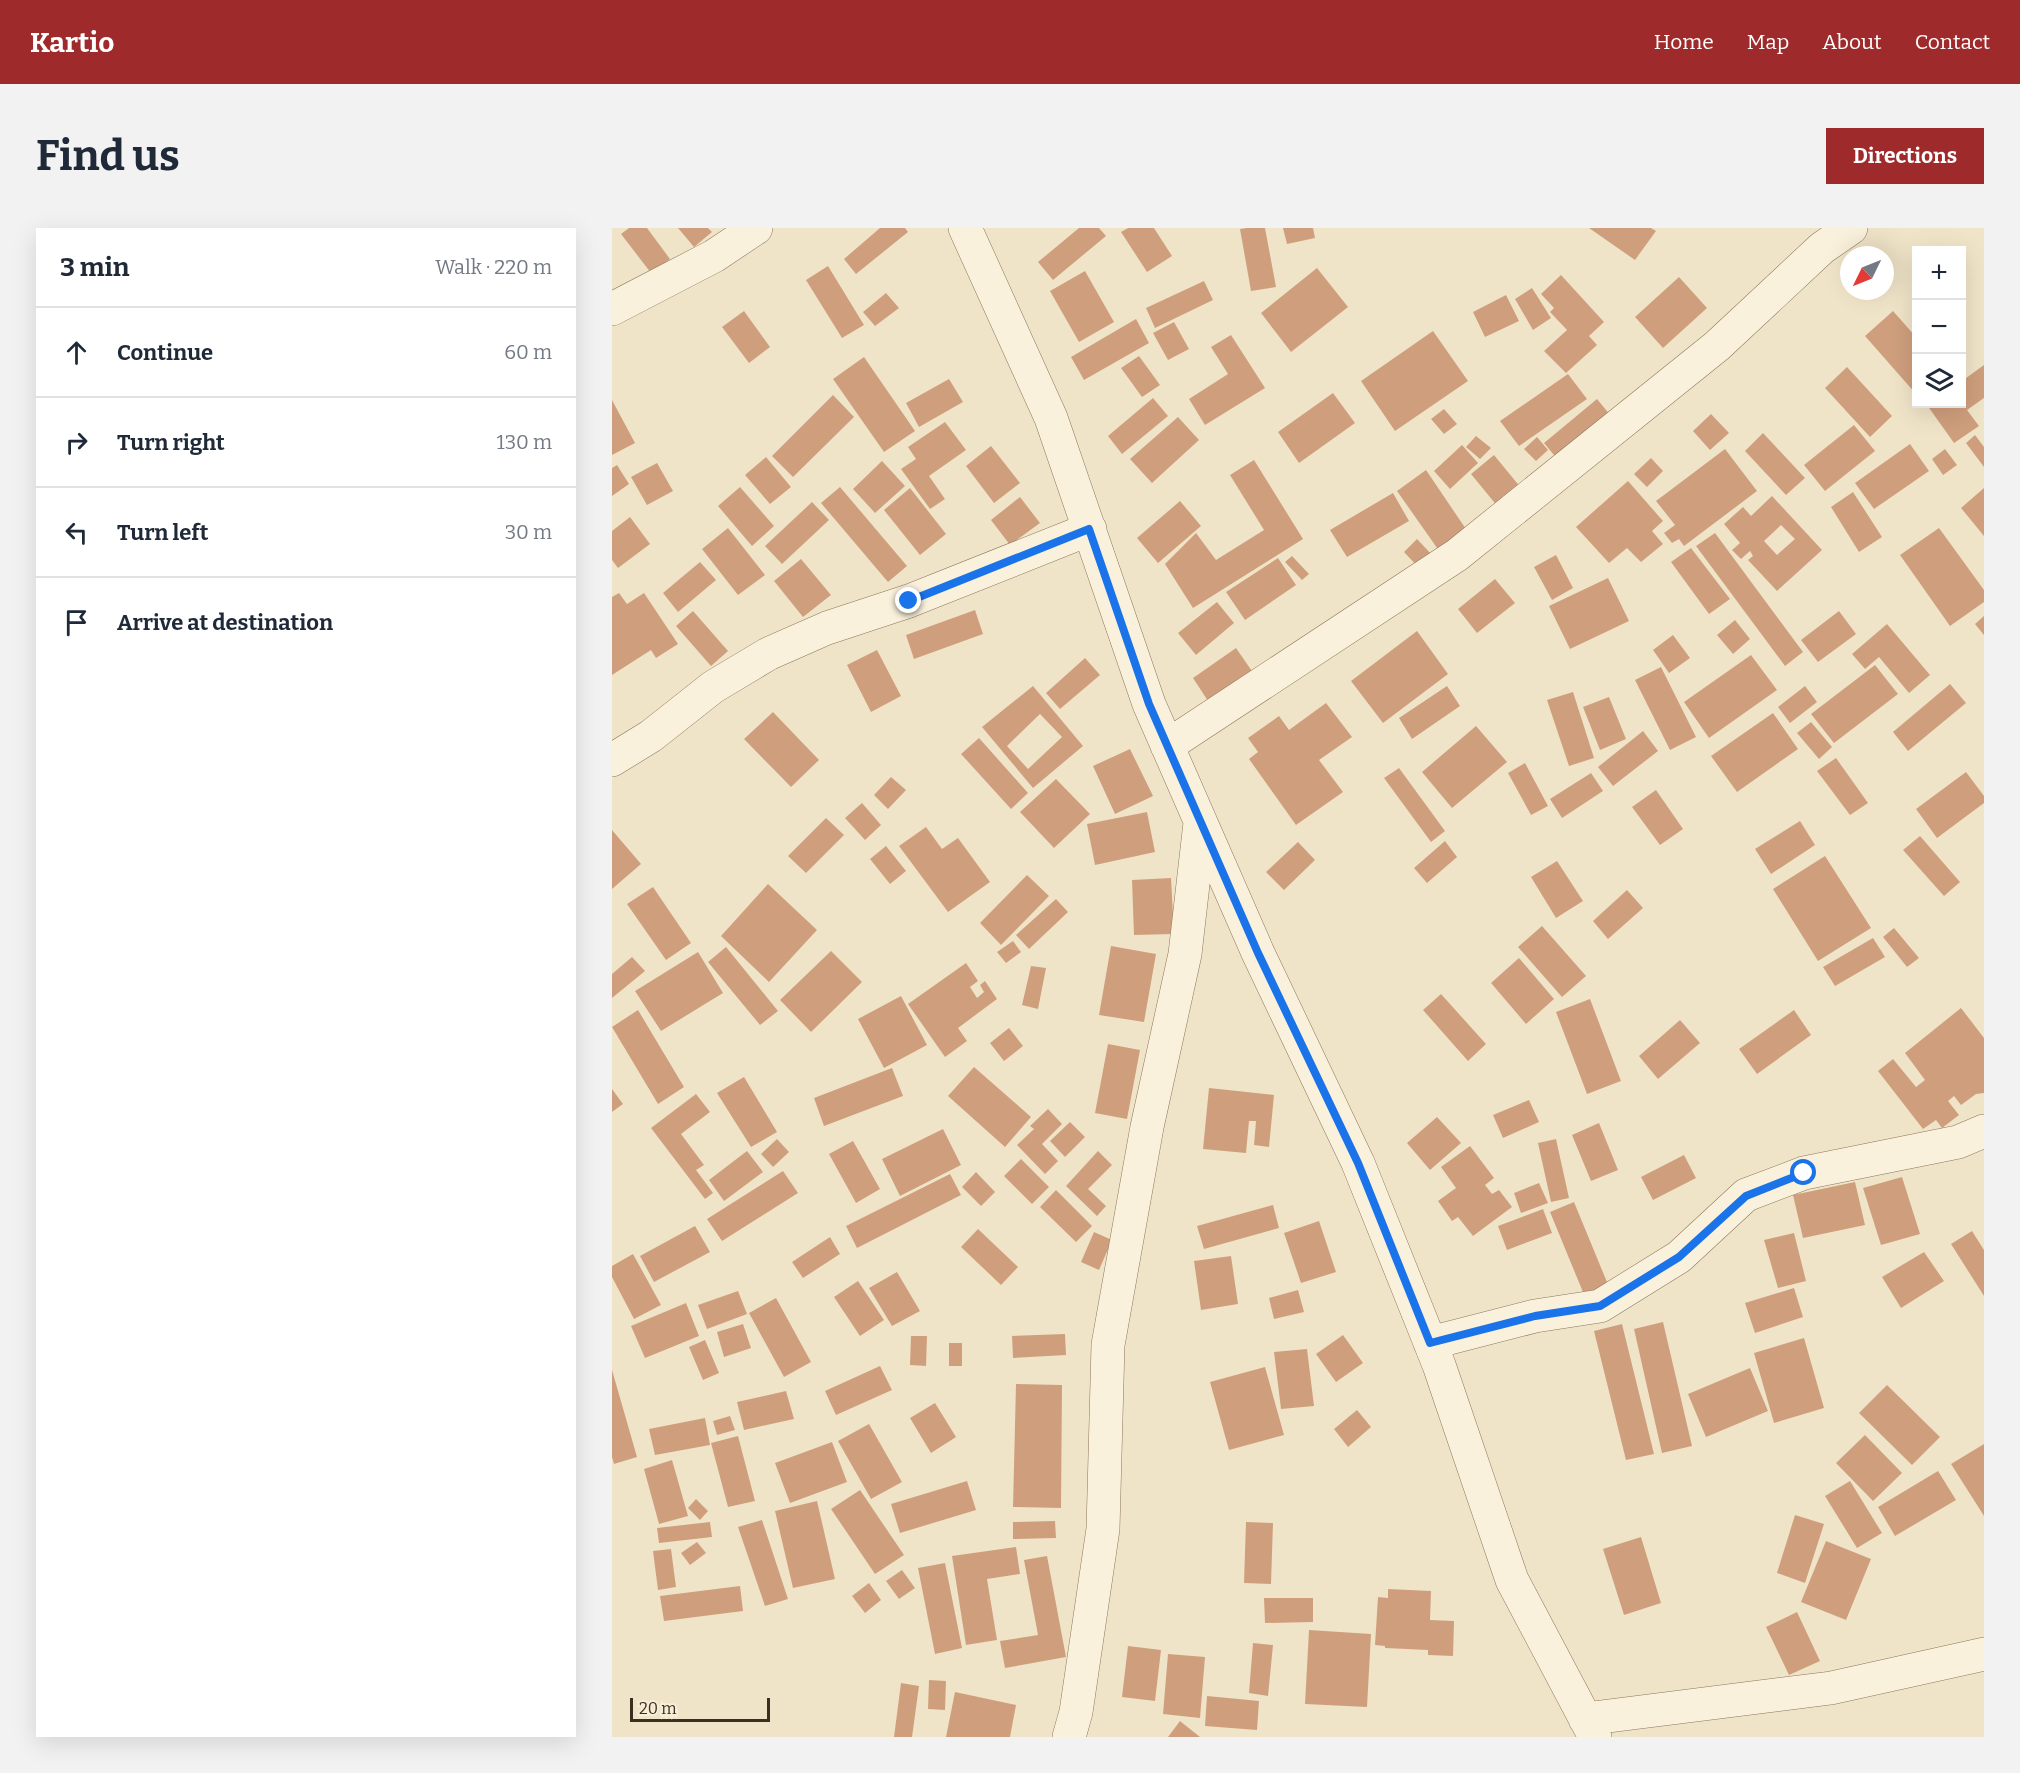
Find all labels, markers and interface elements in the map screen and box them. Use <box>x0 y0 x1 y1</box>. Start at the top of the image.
text: Kartio <box>30 26 114 59</box>
text: Home <box>1654 29 1714 55</box>
text: Map <box>1747 29 1789 55</box>
text: About <box>1822 29 1882 55</box>
text: Contact <box>1915 29 1990 55</box>
button: Directions <box>1826 128 1984 184</box>
text: Find us <box>36 131 180 181</box>
north arrow <box>1840 246 1894 300</box>
map controls <box>1912 246 1966 408</box>
button: + <box>1912 246 1966 300</box>
text: 3 min <box>60 252 129 283</box>
text: Walk · 220 m <box>435 255 552 279</box>
button: − <box>1912 300 1966 354</box>
icon: ahead <box>60 336 93 369</box>
text: Continue <box>117 339 213 366</box>
text: 60 m <box>504 340 552 364</box>
button: layers <box>1912 354 1966 408</box>
icon: right <box>60 426 93 459</box>
text: Turn right <box>117 429 225 456</box>
text: 130 m <box>497 430 552 454</box>
icon: left <box>60 516 93 549</box>
text: Turn left <box>117 519 209 546</box>
text: 30 m <box>505 520 552 544</box>
route end <box>895 587 921 613</box>
icon: arrive <box>60 606 93 639</box>
text: Arrive at destination <box>117 609 333 636</box>
route start <box>1790 1159 1816 1185</box>
scale bar <box>630 1695 770 1722</box>
text: 20 m <box>639 1699 676 1718</box>

